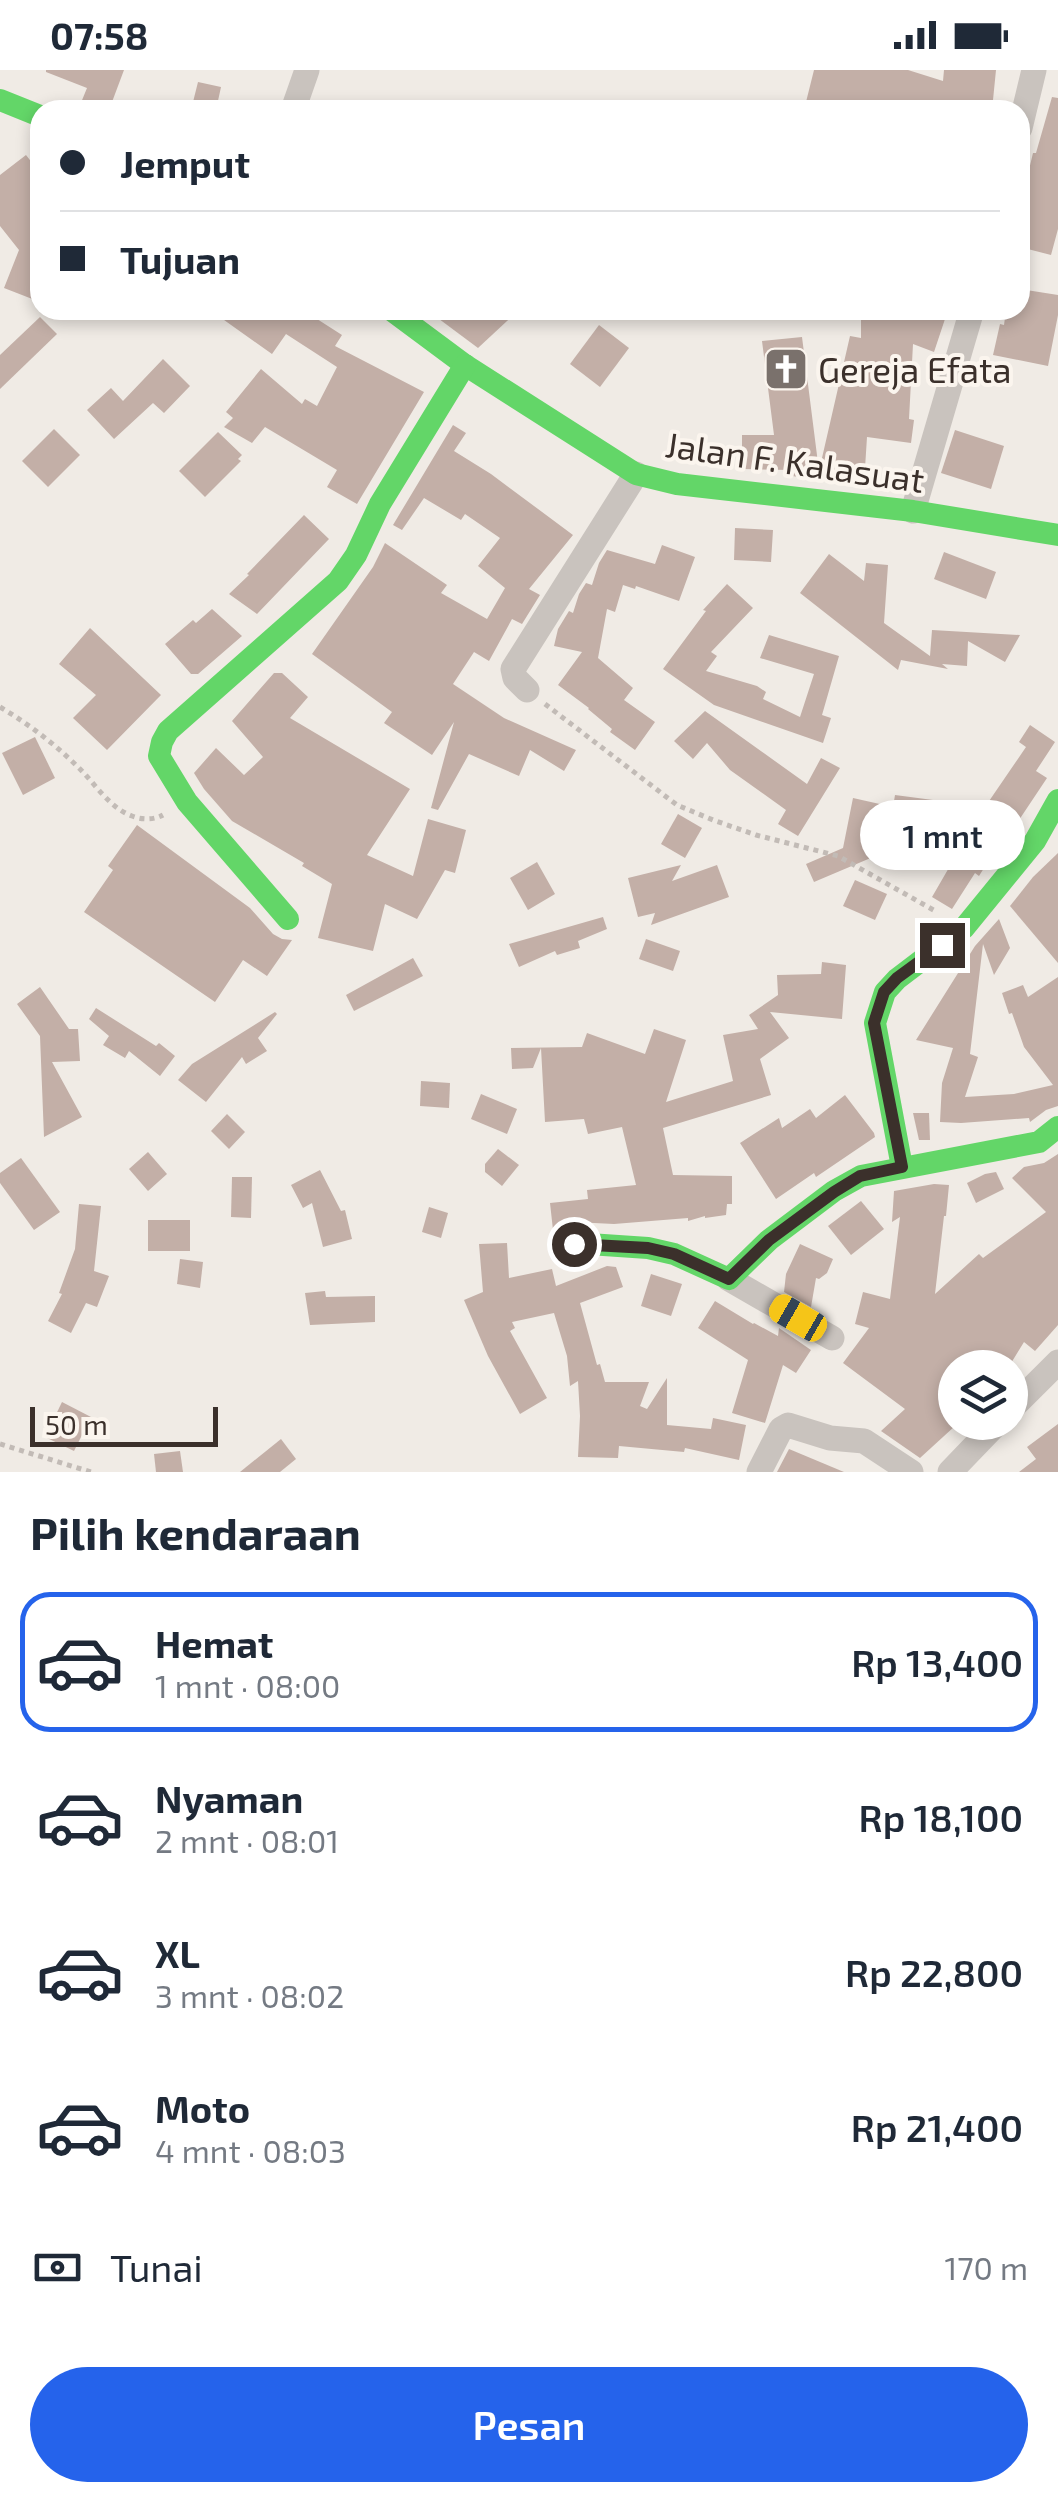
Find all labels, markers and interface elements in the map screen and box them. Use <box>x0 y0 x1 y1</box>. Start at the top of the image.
text: 07:58 <box>50 12 148 58</box>
text: Jemput <box>120 140 250 186</box>
text: Tujuan <box>120 236 240 282</box>
church icon: Gereja Efata <box>763 346 809 392</box>
place label: Gereja Efata <box>818 348 1012 390</box>
street label: Jalan F. Kalasuat <box>663 422 927 500</box>
callout: 1 mnt <box>860 800 1024 870</box>
text: 1 mnt <box>902 816 983 854</box>
route end <box>920 923 965 968</box>
route start <box>552 1222 597 1267</box>
car <box>765 1290 831 1346</box>
map controls <box>938 1350 1028 1440</box>
button: layers <box>938 1350 1028 1440</box>
scale bar <box>30 1402 218 1446</box>
text: 50 m <box>45 1407 108 1441</box>
text: Pilih kendaraan <box>30 1505 361 1559</box>
icon: car <box>35 1617 125 1707</box>
text: Hemat <box>155 1620 273 1666</box>
text: Rp 13,400 <box>851 1639 1023 1685</box>
text: 1 mnt · 08:00 <box>155 1666 340 1704</box>
icon: car <box>35 1772 125 1862</box>
text: Nyaman <box>155 1775 303 1821</box>
text: Rp 18,100 <box>859 1794 1023 1840</box>
text: 2 mnt · 08:01 <box>155 1821 339 1859</box>
icon: car <box>35 1927 125 2017</box>
text: XL <box>155 1930 200 1976</box>
text: Rp 22,800 <box>845 1949 1023 1995</box>
text: 3 mnt · 08:02 <box>155 1976 344 2014</box>
icon: car <box>35 2082 125 2172</box>
text: Moto <box>155 2085 250 2131</box>
text: Rp 21,400 <box>851 2104 1023 2150</box>
text: 4 mnt · 08:03 <box>155 2131 346 2169</box>
icon: cash <box>30 2240 85 2295</box>
text: Tunai <box>110 2244 203 2290</box>
text: 170 m <box>944 2248 1028 2286</box>
button: Pesan <box>30 2367 1028 2482</box>

